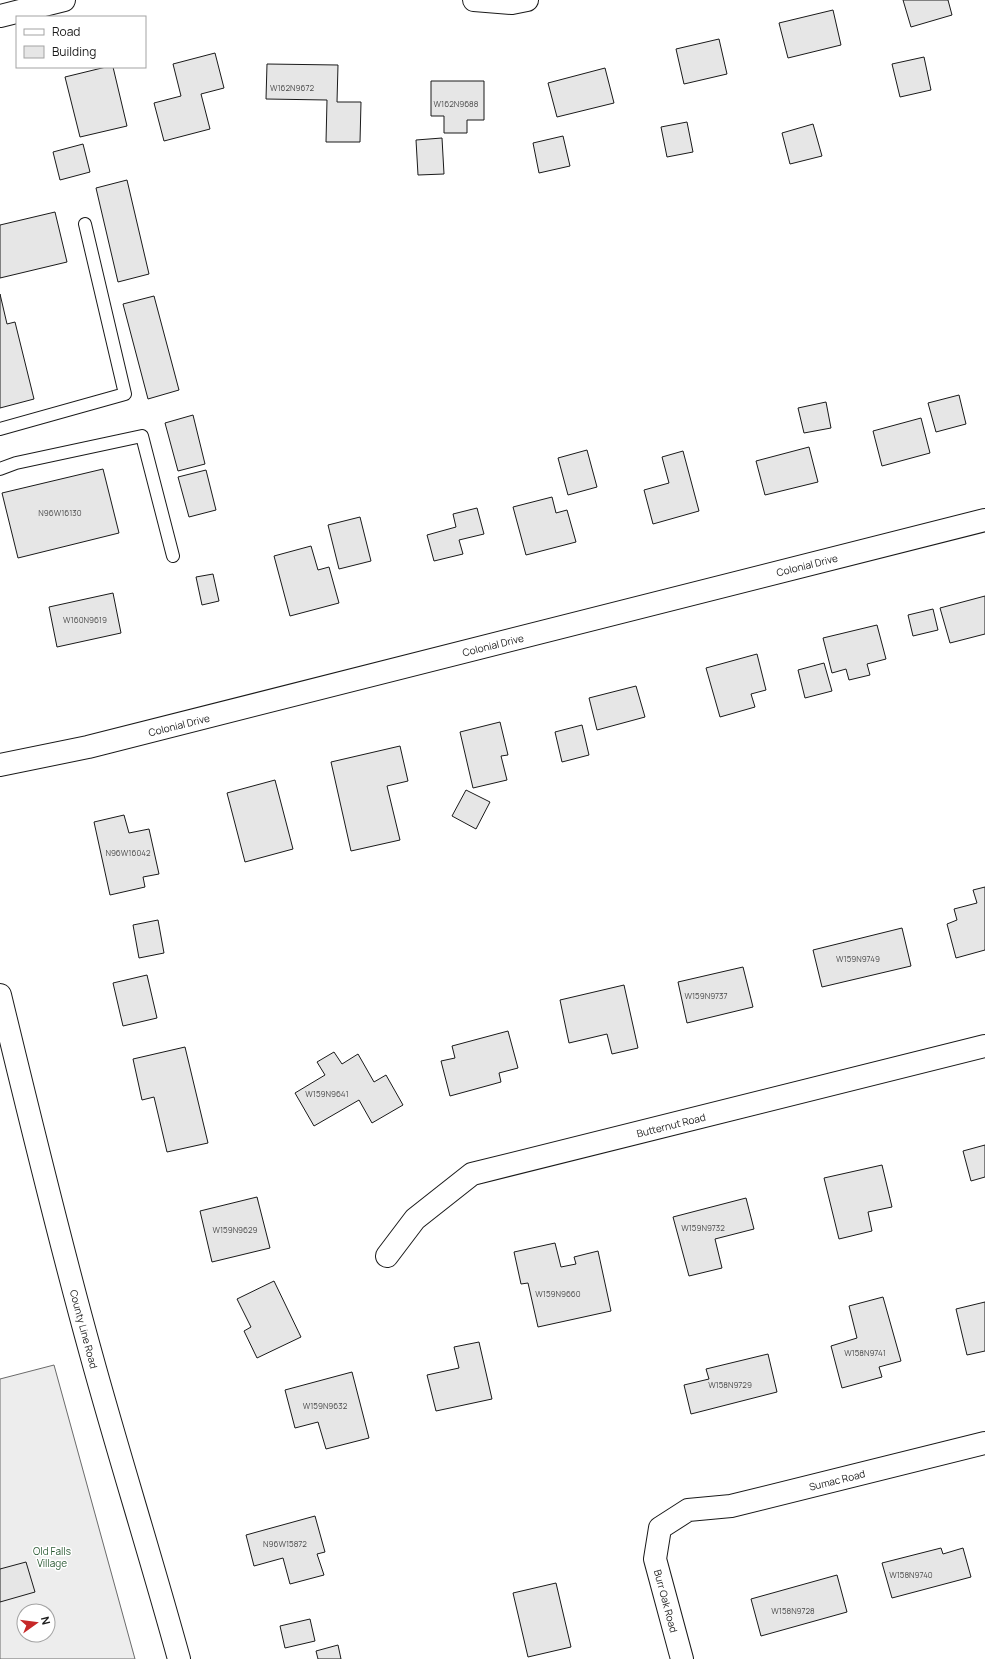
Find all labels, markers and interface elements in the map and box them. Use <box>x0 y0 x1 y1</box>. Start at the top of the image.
legend <box>16 16 146 68</box>
text: Road <box>52 23 80 40</box>
text: Building <box>52 43 96 60</box>
house number: W162N9672 <box>270 82 314 93</box>
house number: W162N9688 <box>434 98 479 109</box>
house number: N96W16130 <box>38 507 82 518</box>
street label: Colonial Drive <box>775 551 839 579</box>
house number: W160N9619 <box>63 614 107 625</box>
street label: Colonial Drive <box>461 631 525 659</box>
street label: Colonial Drive <box>147 711 211 739</box>
house number: N96W16042 <box>105 847 151 858</box>
house number: W159N9749 <box>836 953 880 964</box>
house number: W159N9737 <box>685 990 727 1001</box>
house number: W159N9641 <box>305 1088 349 1099</box>
street label: Butternut Road <box>635 1110 707 1140</box>
house number: W159N9732 <box>681 1222 725 1233</box>
house number: W159N9629 <box>212 1224 258 1235</box>
street label: County Line Road <box>67 1288 101 1370</box>
house number: W159N9660 <box>535 1288 581 1299</box>
house number: W158N9741 <box>844 1347 886 1358</box>
house number: W158N9729 <box>708 1379 752 1390</box>
house number: W159N9632 <box>303 1400 348 1411</box>
street label: Sumac Road <box>807 1466 867 1494</box>
house number: N96W15872 <box>263 1538 307 1549</box>
park label: Old Falls Village <box>33 1544 71 1570</box>
street label: Burr Oak Road <box>651 1568 681 1634</box>
house number: W158N9740 <box>889 1569 933 1580</box>
north arrow <box>16 1603 56 1643</box>
house number: W158N9728 <box>771 1605 815 1616</box>
text: N <box>38 1615 54 1626</box>

